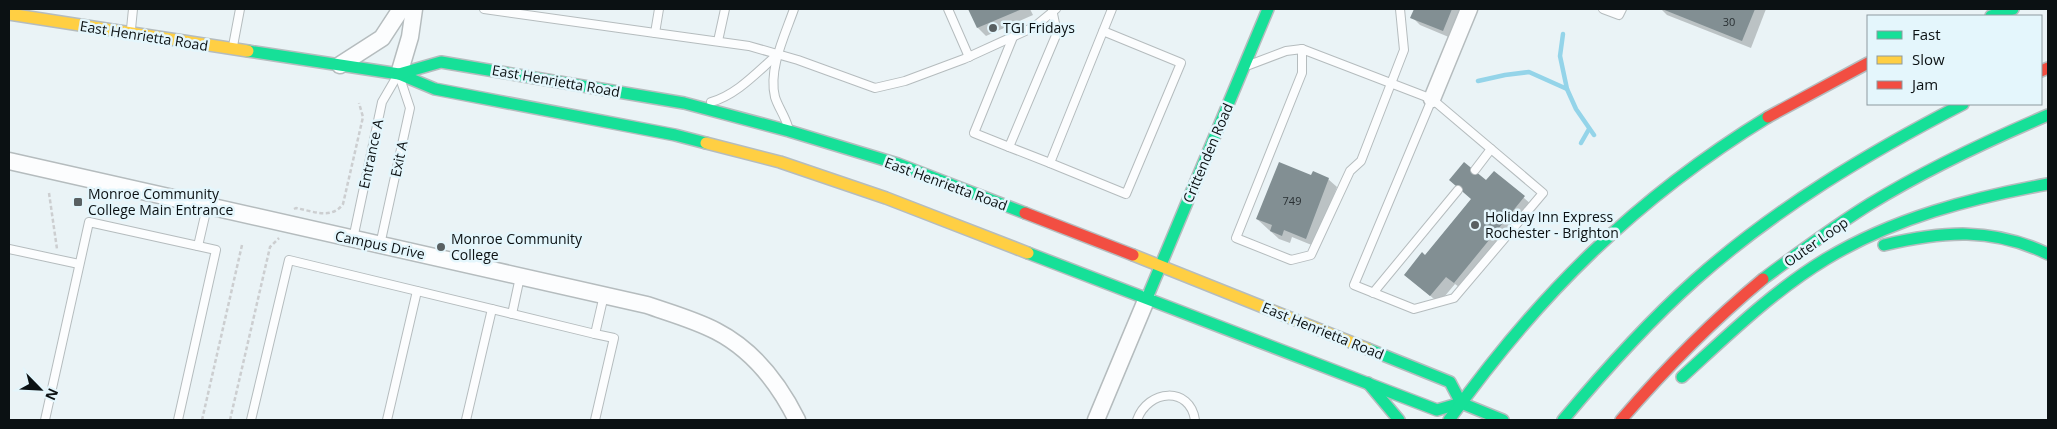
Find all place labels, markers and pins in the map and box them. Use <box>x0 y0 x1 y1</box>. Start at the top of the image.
place label: TGI Fridays <box>1003 18 1075 37</box>
marker: TGI Fridays <box>987 22 999 34</box>
place label: Monroe Community College Main Entrance <box>88 184 234 219</box>
marker: Monroe Community College Main Entrance <box>72 196 84 208</box>
place label: Holiday Inn Express Rochester - Brighton <box>1485 207 1619 242</box>
marker: Holiday Inn Express Rochester - Brighton <box>1469 219 1481 231</box>
place label: Monroe Community College <box>451 229 583 264</box>
marker: Monroe Community College <box>435 241 447 253</box>

